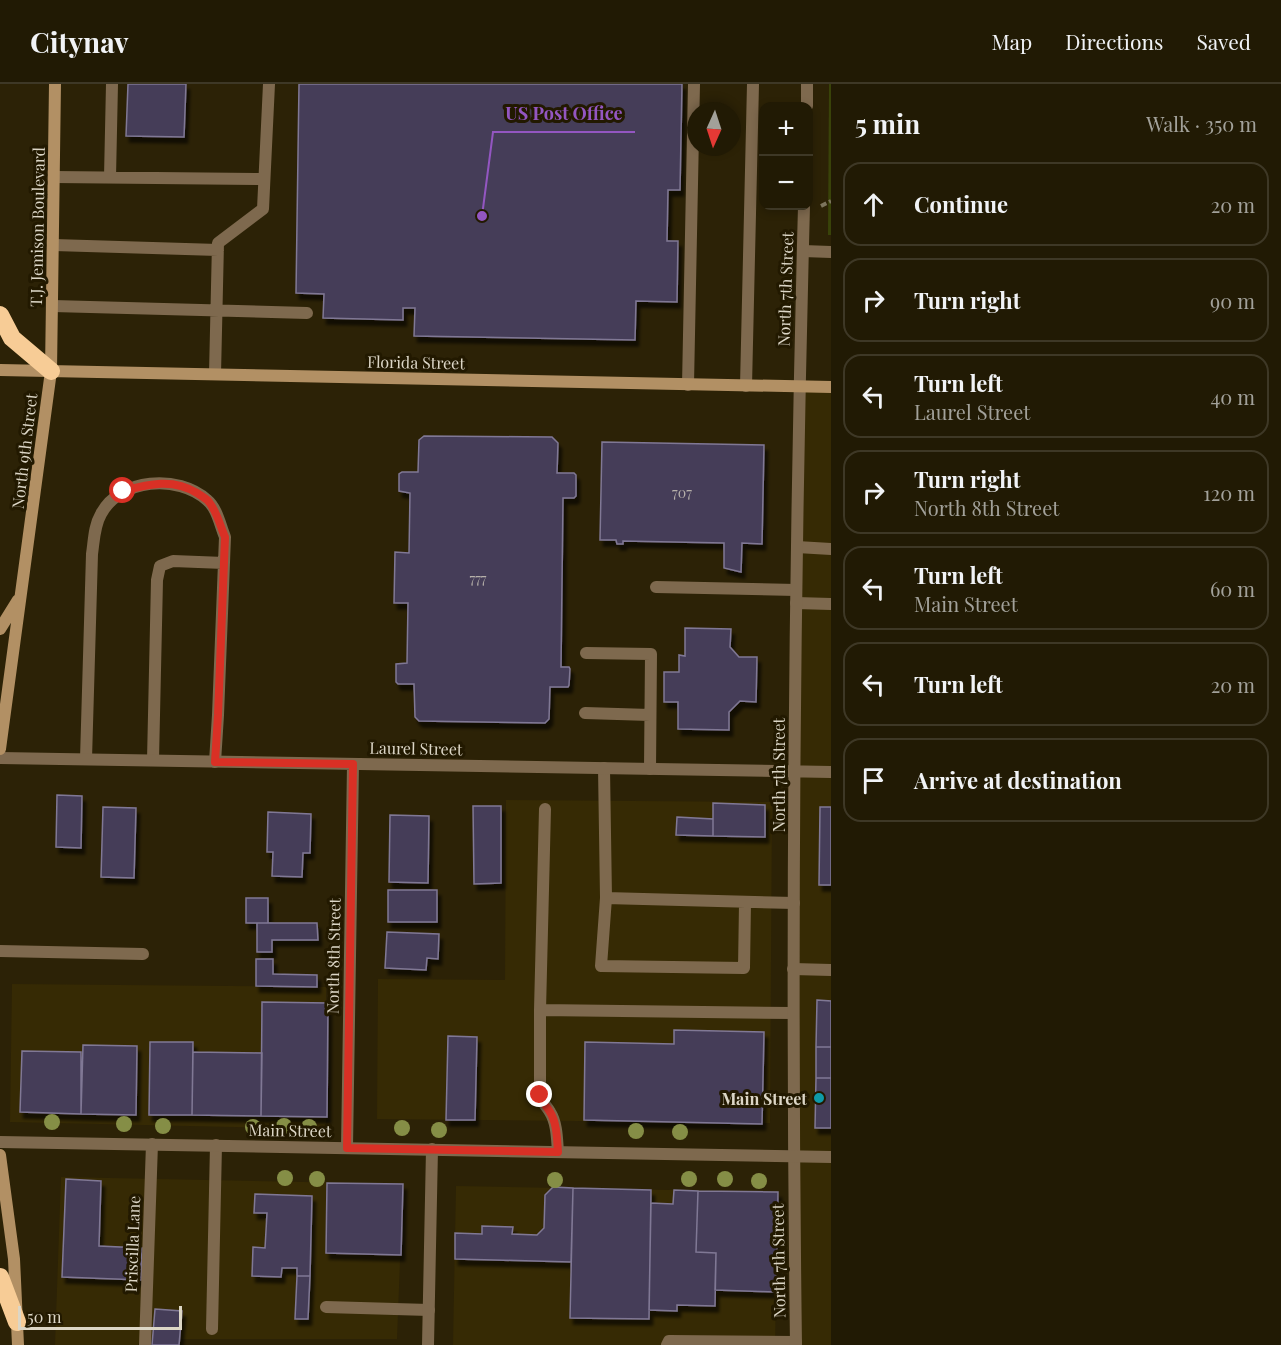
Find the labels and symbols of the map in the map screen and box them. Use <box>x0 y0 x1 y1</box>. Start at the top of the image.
callout: US Post Office <box>493 96 635 132</box>
text: US Post Office <box>505 101 623 125</box>
north arrow <box>687 102 741 156</box>
street label: T.J. Jemison Boulevard <box>25 147 49 307</box>
street label: North 7th Street <box>773 231 798 347</box>
street label: Florida Street <box>367 351 466 373</box>
street label: North 9th Street <box>7 392 42 510</box>
route start <box>109 477 135 503</box>
house number: 707 <box>672 483 692 502</box>
house number: 777 <box>469 569 487 588</box>
street label: North 7th Street <box>768 717 789 832</box>
street label: Laurel Street <box>369 737 463 759</box>
street label: North 8th Street <box>321 897 345 1014</box>
route end <box>526 1081 552 1107</box>
place label: Main Street <box>721 1088 807 1109</box>
marker: Main Street <box>812 1091 826 1105</box>
street label: Main Street <box>248 1119 332 1141</box>
street label: Priscilla Lane <box>120 1195 144 1293</box>
street label: North 7th Street <box>766 1203 789 1318</box>
scale bar <box>18 1303 182 1330</box>

